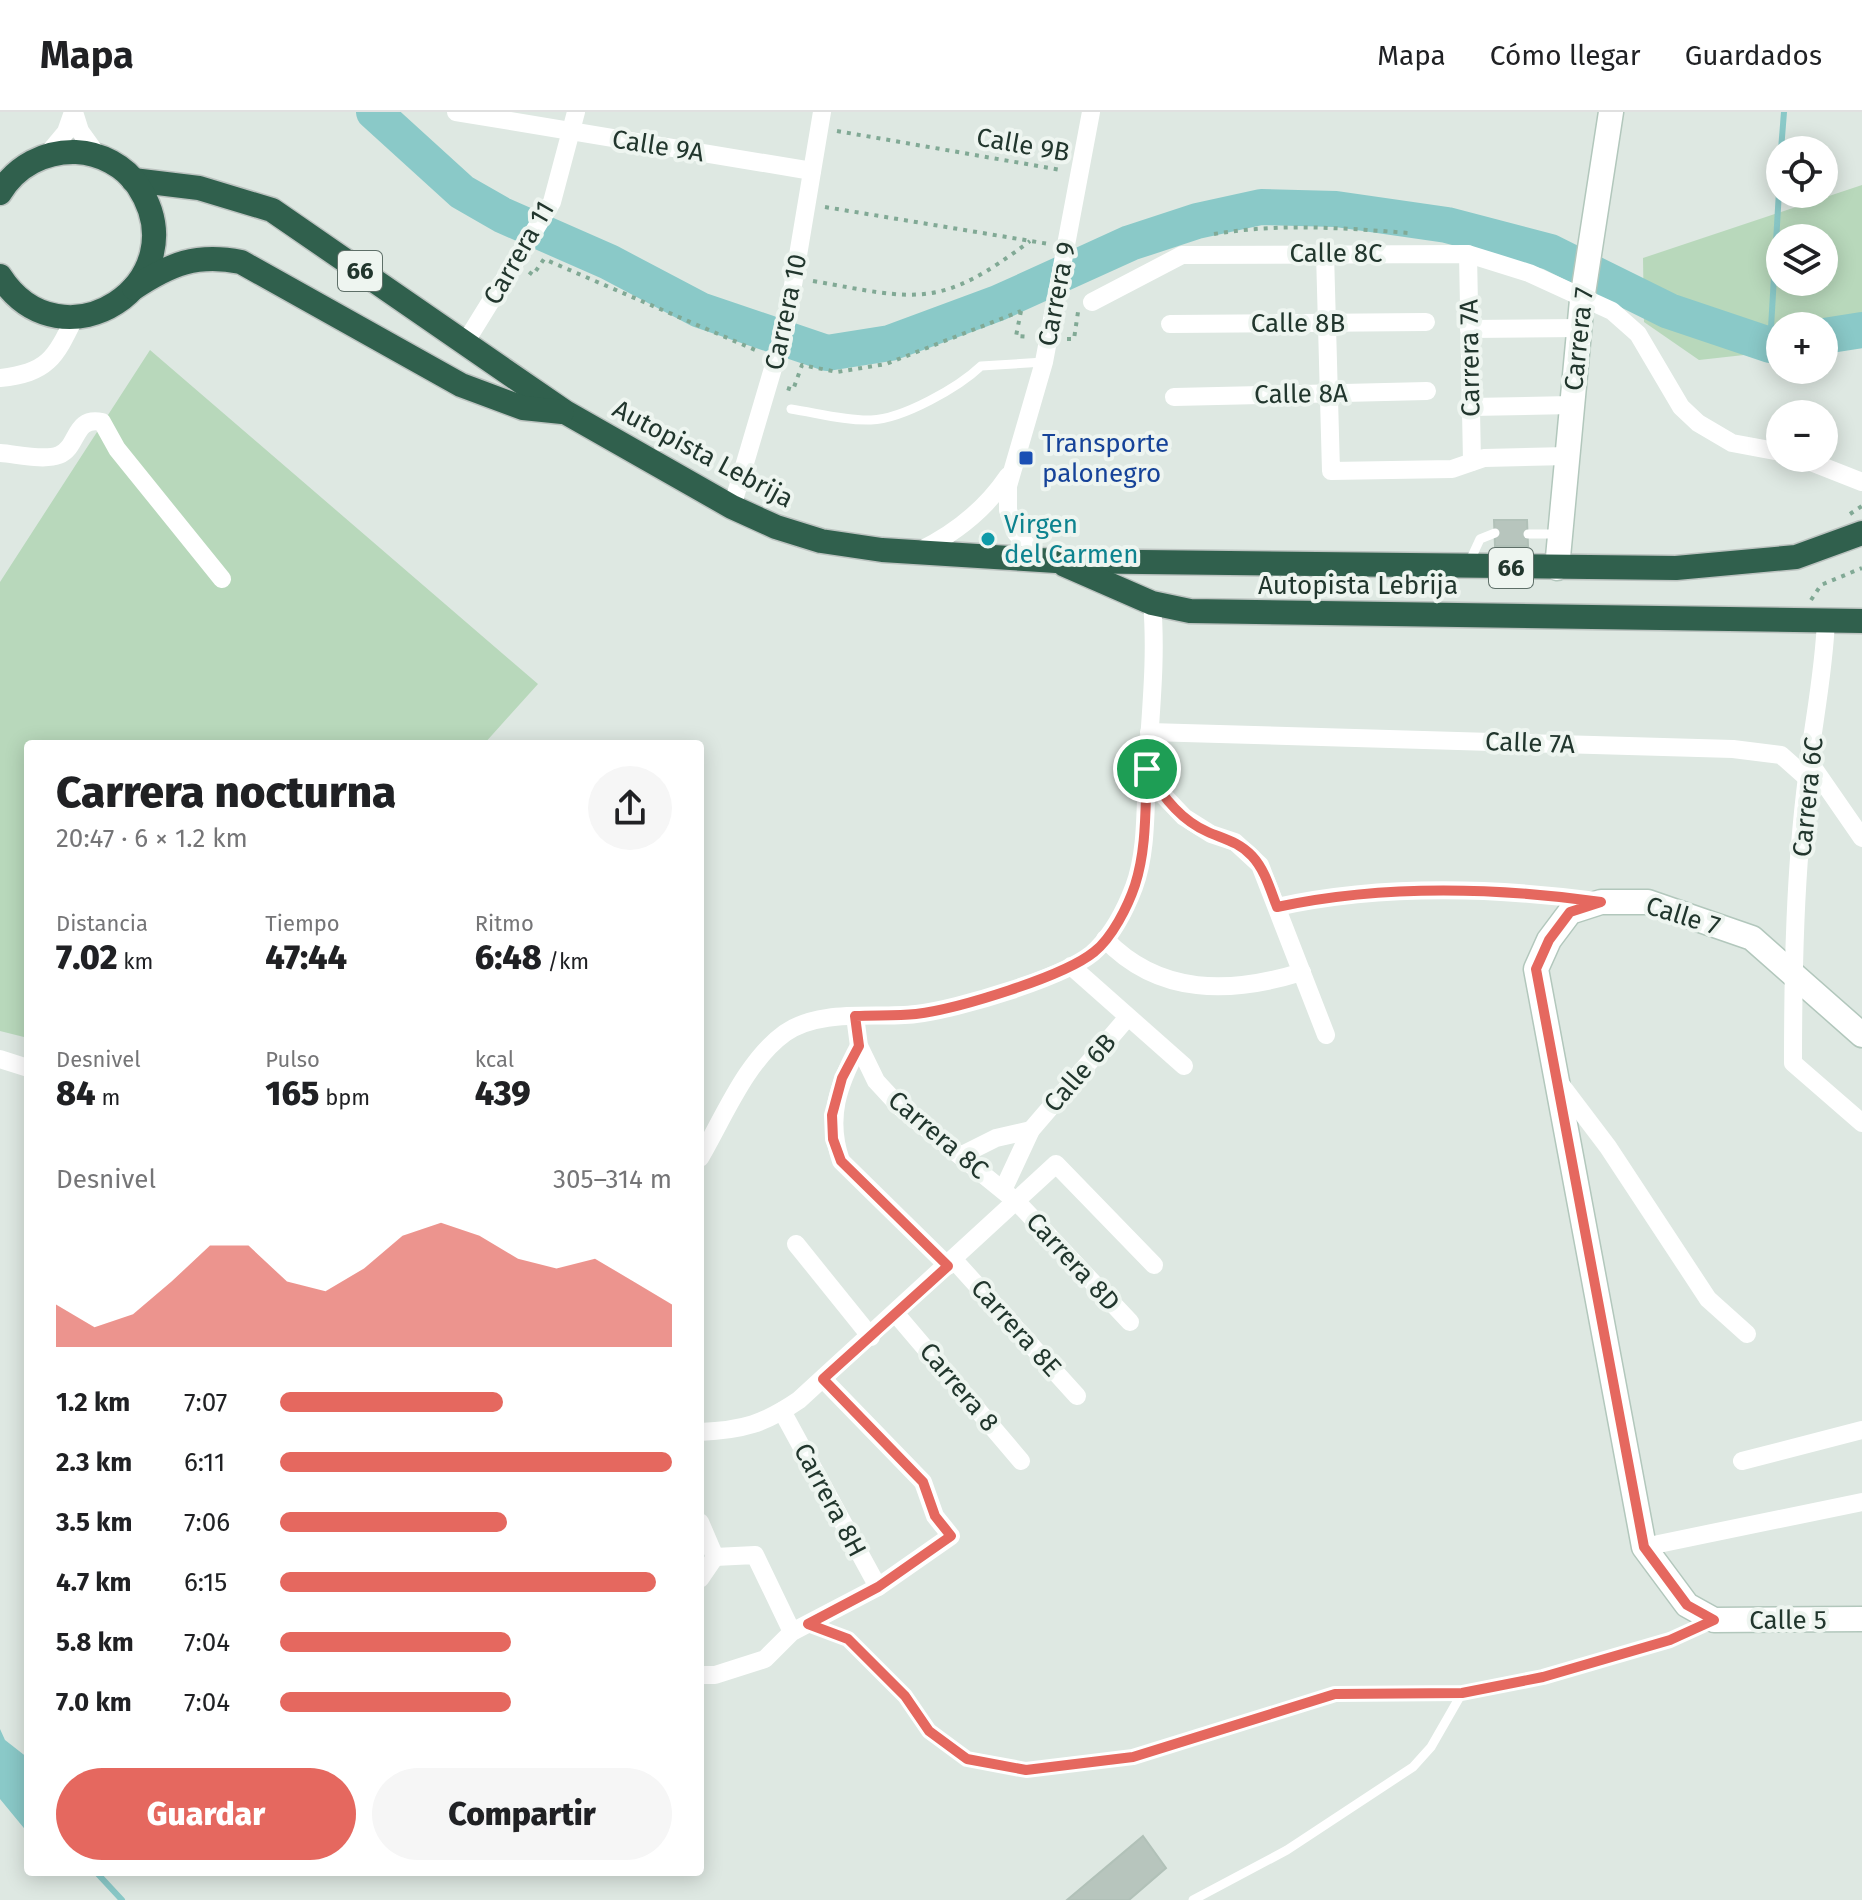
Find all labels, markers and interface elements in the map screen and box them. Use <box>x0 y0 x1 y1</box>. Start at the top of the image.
text: Mapa <box>40 32 134 78</box>
text: Mapa <box>1377 39 1446 72</box>
text: Cómo llegar <box>1490 39 1641 72</box>
text: Guardados <box>1685 39 1822 72</box>
street label: Calle 9B <box>974 122 1072 168</box>
street label: Calle 9A <box>610 123 706 169</box>
map controls <box>1766 136 1838 472</box>
button: locate <box>1766 136 1838 208</box>
street label: Carrera 11 <box>477 196 561 310</box>
button: layers <box>1766 224 1838 296</box>
street label: Calle 8C <box>1289 238 1383 269</box>
street label: Carrera 9 <box>1032 239 1082 349</box>
road number: 66 <box>338 251 382 291</box>
street label: Carrera 10 <box>759 251 813 373</box>
street label: Carrera 7 <box>1558 286 1600 392</box>
street label: Carrera 7A <box>1453 299 1487 417</box>
street label: Calle 8B <box>1251 308 1345 339</box>
button: + <box>1766 312 1838 384</box>
street label: Calle 8A <box>1254 378 1348 410</box>
street label: Autopista Lebrija <box>607 393 799 515</box>
button: − <box>1766 400 1838 472</box>
place label: Transporte palonegro <box>1042 428 1169 489</box>
marker: Transporte palonegro <box>1017 449 1035 467</box>
place label: Virgen del Carmen <box>1004 509 1138 570</box>
marker: Virgen del Carmen <box>979 530 997 548</box>
road number: 66 <box>1489 548 1533 588</box>
street label: Autopista Lebrija <box>1258 570 1458 601</box>
street label: Calle 7A <box>1484 726 1576 760</box>
pin <box>1113 735 1181 803</box>
street label: Carrera 6C <box>1786 735 1830 859</box>
icon: arrive <box>1125 747 1169 791</box>
text: Carrera nocturna <box>56 766 396 819</box>
button: share <box>588 766 672 850</box>
text: 20:47 · 6 × 1.2 km <box>56 823 248 854</box>
street label: Calle 7 <box>1642 890 1724 942</box>
text: Distancia <box>56 910 148 937</box>
text: Tiempo <box>265 910 340 937</box>
text: Ritmo <box>475 910 534 937</box>
text: 7.02 <box>56 937 117 978</box>
text: 47:44 <box>265 937 347 978</box>
text: 6:48 <box>475 937 542 978</box>
text: km <box>117 948 153 975</box>
text: /km <box>542 948 589 975</box>
street label: Calle 6B <box>1037 1027 1123 1119</box>
text: Desnivel <box>56 1046 141 1073</box>
text: Pulso <box>265 1046 320 1073</box>
text: kcal <box>475 1046 514 1073</box>
text: 84 <box>56 1073 96 1114</box>
text: 165 <box>265 1073 319 1114</box>
text: 439 <box>475 1073 531 1114</box>
text: m <box>96 1084 120 1111</box>
text: bpm <box>319 1084 370 1111</box>
street label: Carrera 8C <box>882 1084 995 1186</box>
text: Desnivel <box>56 1164 156 1195</box>
text: 305–314 m <box>553 1164 672 1195</box>
street label: Carrera 8D <box>1020 1206 1126 1318</box>
street label: Carrera 8E <box>964 1273 1068 1383</box>
street label: Carrera 8 <box>913 1336 1005 1438</box>
text: 1.2 km <box>56 1387 130 1418</box>
text: 7:07 <box>184 1387 227 1418</box>
street label: Carrera 8H <box>787 1438 873 1562</box>
text: 2.3 km <box>56 1447 132 1478</box>
text: 6:11 <box>184 1447 225 1478</box>
text: 3.5 km <box>56 1507 132 1538</box>
text: 7:06 <box>184 1507 230 1538</box>
text: 4.7 km <box>56 1567 132 1598</box>
text: 6:15 <box>184 1567 227 1598</box>
street label: Calle 5 <box>1749 1605 1827 1636</box>
text: 5.8 km <box>56 1627 134 1658</box>
text: 7:04 <box>184 1627 230 1658</box>
text: 7.0 km <box>56 1687 132 1718</box>
text: 7:04 <box>184 1687 230 1718</box>
button: Guardar <box>56 1768 356 1860</box>
button: Compartir <box>372 1768 672 1860</box>

